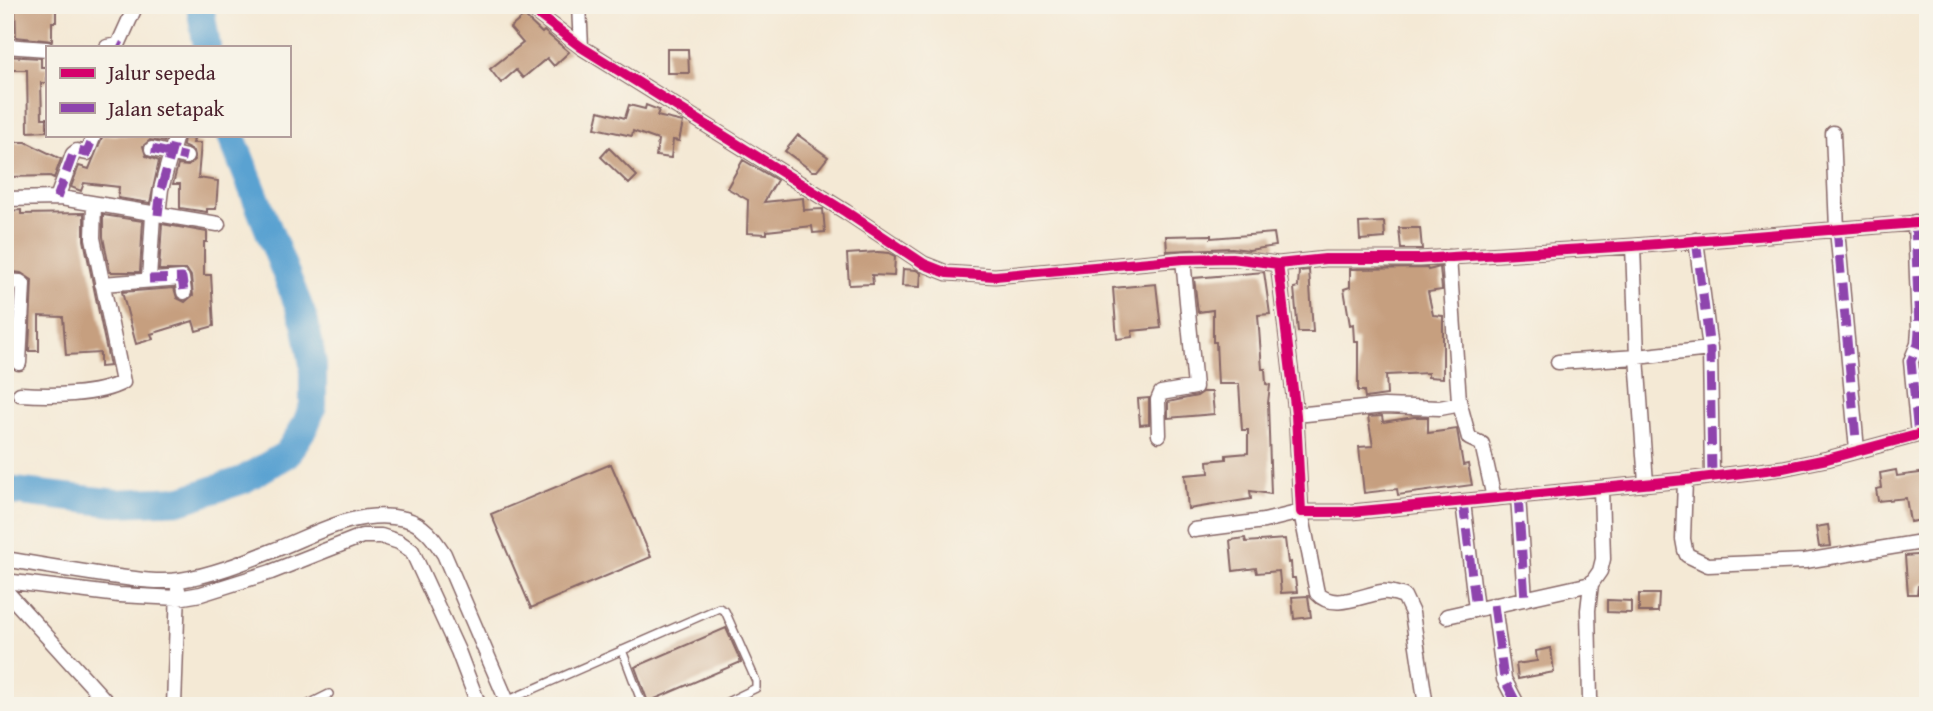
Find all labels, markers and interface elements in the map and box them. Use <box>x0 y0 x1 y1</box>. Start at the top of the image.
legend <box>46 46 290 136</box>
text: Jalur sepeda <box>105 57 216 88</box>
text: Jalan setapak <box>105 93 225 124</box>

